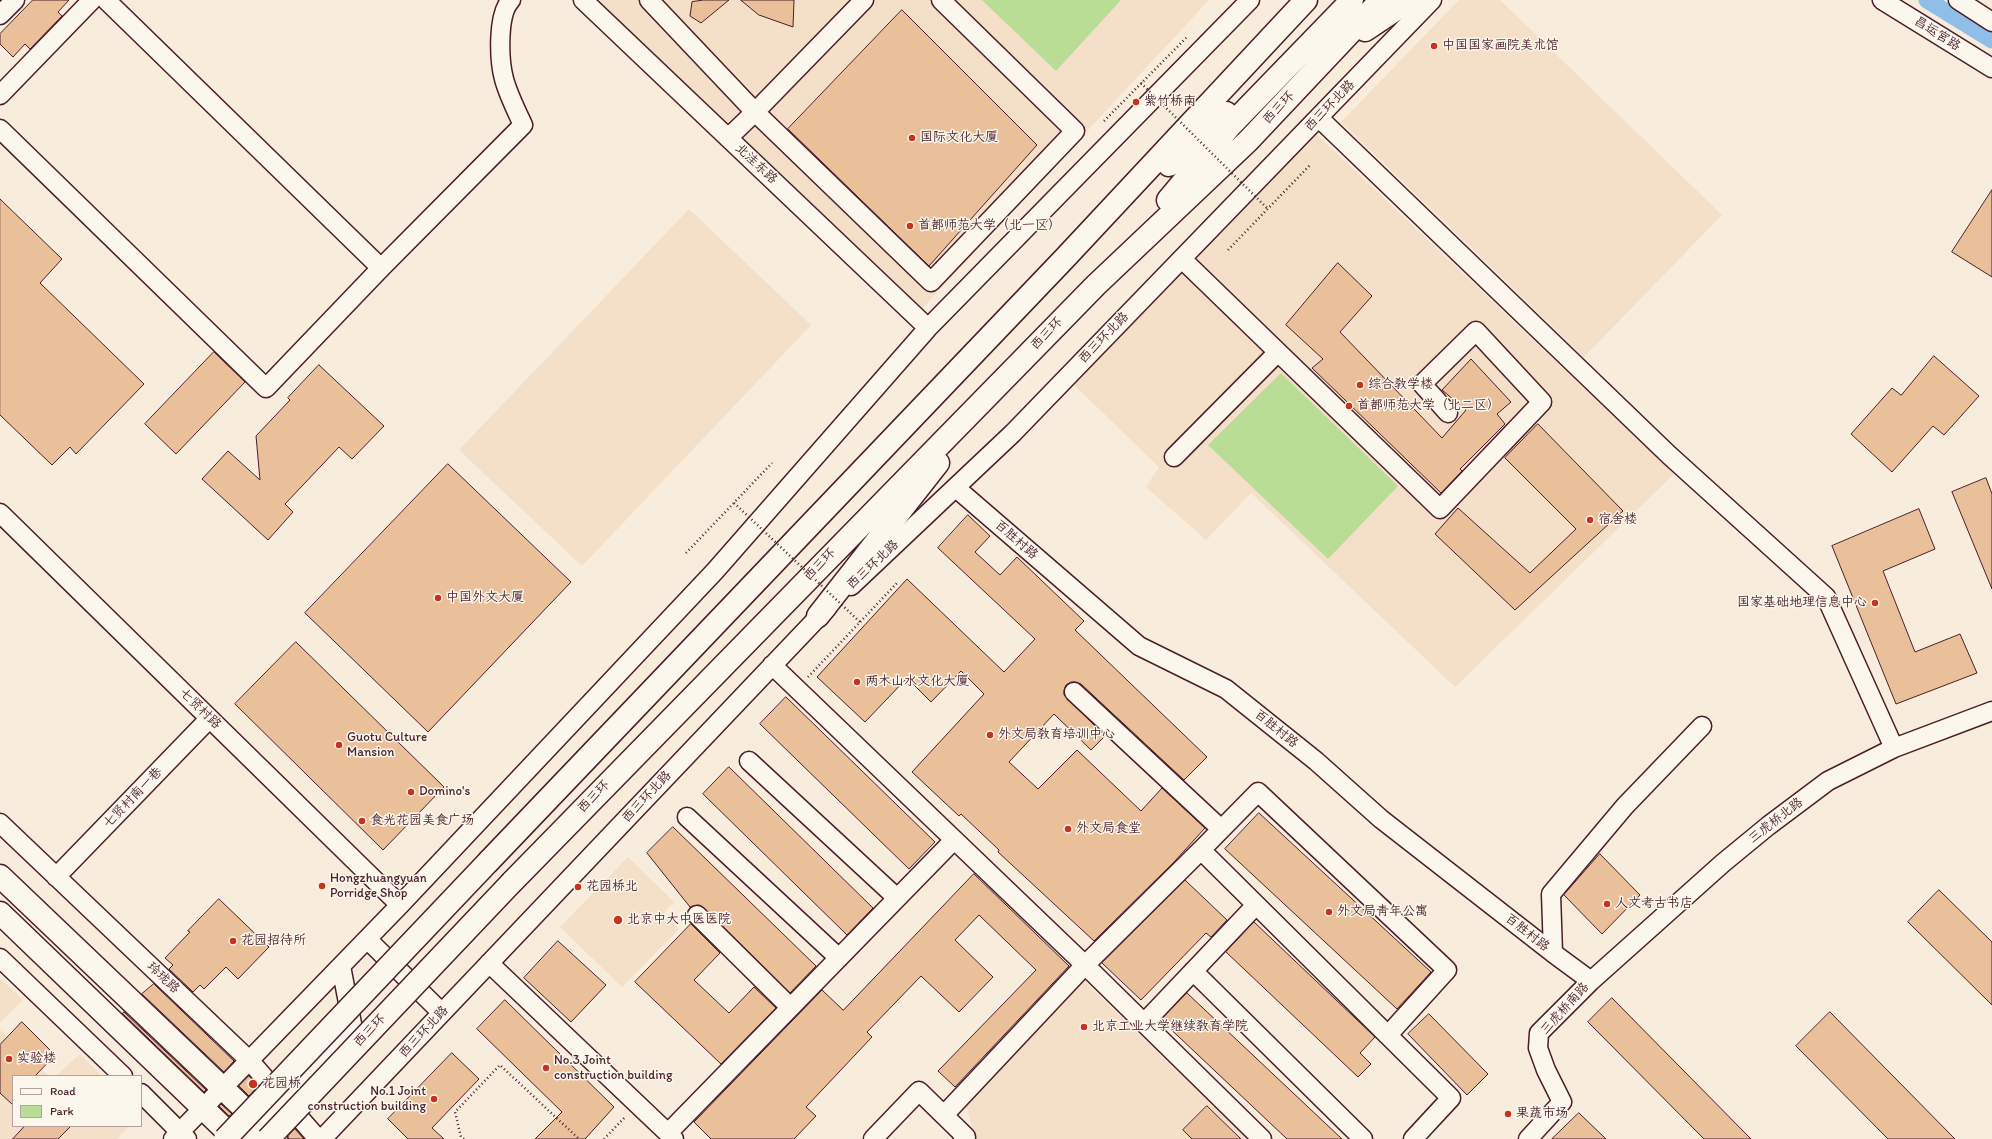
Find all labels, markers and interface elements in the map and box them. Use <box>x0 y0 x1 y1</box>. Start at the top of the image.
street label: 昌运宫路 <box>1911 14 1963 54</box>
place label: 中国国家画院美术馆 <box>1442 38 1559 54</box>
marker: 中国国家画院美术馆 <box>1429 41 1439 51</box>
street label: 西三环北路 <box>1302 77 1358 135</box>
street label: 西三环 <box>1260 88 1298 128</box>
place label: 紫竹桥南 <box>1144 94 1196 110</box>
marker: 紫竹桥南 <box>1131 97 1141 107</box>
place label: 国际文化大厦 <box>920 130 998 146</box>
marker: 国际文化大厦 <box>907 133 917 143</box>
street label: 北洼东路 <box>732 141 780 187</box>
place label: 首都师范大学（北一区） <box>918 218 1061 234</box>
marker: 首都师范大学（北一区） <box>905 221 915 231</box>
street label: 西三环北路 <box>1076 309 1132 367</box>
street label: 西三环 <box>1028 315 1066 353</box>
place label: 综合教学楼 <box>1368 377 1433 393</box>
marker: 综合教学楼 <box>1355 380 1365 390</box>
place label: 首都师范大学（北二区） <box>1357 398 1500 414</box>
marker: 首都师范大学（北二区） <box>1344 401 1354 411</box>
place label: 宿舍楼 <box>1598 512 1637 528</box>
marker: 宿舍楼 <box>1585 515 1595 525</box>
street label: 百胜村路 <box>991 517 1041 563</box>
street label: 西三环北路 <box>844 537 902 593</box>
street label: 西三环 <box>801 546 839 584</box>
place label: 中国外文大厦 <box>446 590 524 606</box>
marker: 中国外文大厦 <box>433 593 443 603</box>
place label: 国家基础地理信息中心 <box>1737 595 1867 611</box>
marker: 国家基础地理信息中心 <box>1870 598 1880 608</box>
place label: 两木山水文化大厦 <box>865 674 969 690</box>
marker: 两木山水文化大厦 <box>852 677 862 687</box>
street label: 七贤村路 <box>176 685 224 733</box>
street label: 百胜村路 <box>1251 707 1301 751</box>
place label: 外文局教育培训中心 <box>998 727 1115 743</box>
place label: Guotu Culture Mansion <box>347 730 427 761</box>
marker: 外文局教育培训中心 <box>985 730 995 740</box>
marker: Guotu Culture Mansion <box>334 740 344 750</box>
street label: 七贤村南一巷 <box>100 765 166 831</box>
street label: 西三环北路 <box>619 768 675 826</box>
street label: 西三环 <box>575 778 613 816</box>
place label: Domino's <box>419 784 470 800</box>
marker: Domino's <box>406 787 416 797</box>
street label: 三虎桥北路 <box>1746 795 1806 847</box>
place label: 食光花园美食广场 <box>370 813 474 829</box>
marker: 食光花园美食广场 <box>357 816 367 826</box>
place label: 外文局食堂 <box>1076 821 1141 837</box>
marker: 外文局食堂 <box>1063 824 1073 834</box>
place label: Hongzhuangyuan Porridge Shop <box>330 871 427 902</box>
place label: 花园桥北 <box>586 879 638 895</box>
marker: Hongzhuangyuan Porridge Shop <box>317 881 327 891</box>
marker: 花园桥北 <box>573 882 583 892</box>
place label: 人文考古书店 <box>1615 896 1693 912</box>
marker: 人文考古书店 <box>1602 899 1612 909</box>
place label: 外文局青年公寓 <box>1337 904 1428 920</box>
marker: 外文局青年公寓 <box>1324 907 1334 917</box>
street label: 百胜村路 <box>1502 911 1552 955</box>
place label: 北京中大中医医院 <box>627 912 731 928</box>
marker: 北京中大中医医院 <box>612 914 624 926</box>
place label: 花园招待所 <box>241 933 306 949</box>
marker: 花园招待所 <box>228 936 238 946</box>
street label: 玲珑路 <box>143 959 183 997</box>
street label: 三虎桥南路 <box>1537 980 1593 1038</box>
street label: 西三环北路 <box>396 1003 452 1061</box>
street label: 西三环 <box>351 1012 389 1050</box>
place label: 北京工业大学继续教育学院 <box>1092 1019 1248 1035</box>
marker: 北京工业大学继续教育学院 <box>1079 1022 1089 1032</box>
place label: 实验楼 <box>17 1051 56 1067</box>
place label: No.3 Joint construction building <box>554 1053 672 1084</box>
marker: 实验楼 <box>4 1054 14 1064</box>
marker: No.3 Joint construction building <box>541 1063 551 1073</box>
legend <box>12 1075 142 1127</box>
place label: 花园桥 <box>262 1076 301 1092</box>
marker: 花园桥 <box>247 1078 259 1090</box>
text: Road <box>50 1084 76 1098</box>
place label: No.1 Joint construction building <box>308 1084 426 1115</box>
marker: No.1 Joint construction building <box>429 1094 439 1104</box>
text: Park <box>50 1104 74 1118</box>
place label: 果蔬市场 <box>1516 1106 1568 1122</box>
marker: 果蔬市场 <box>1503 1109 1513 1119</box>

